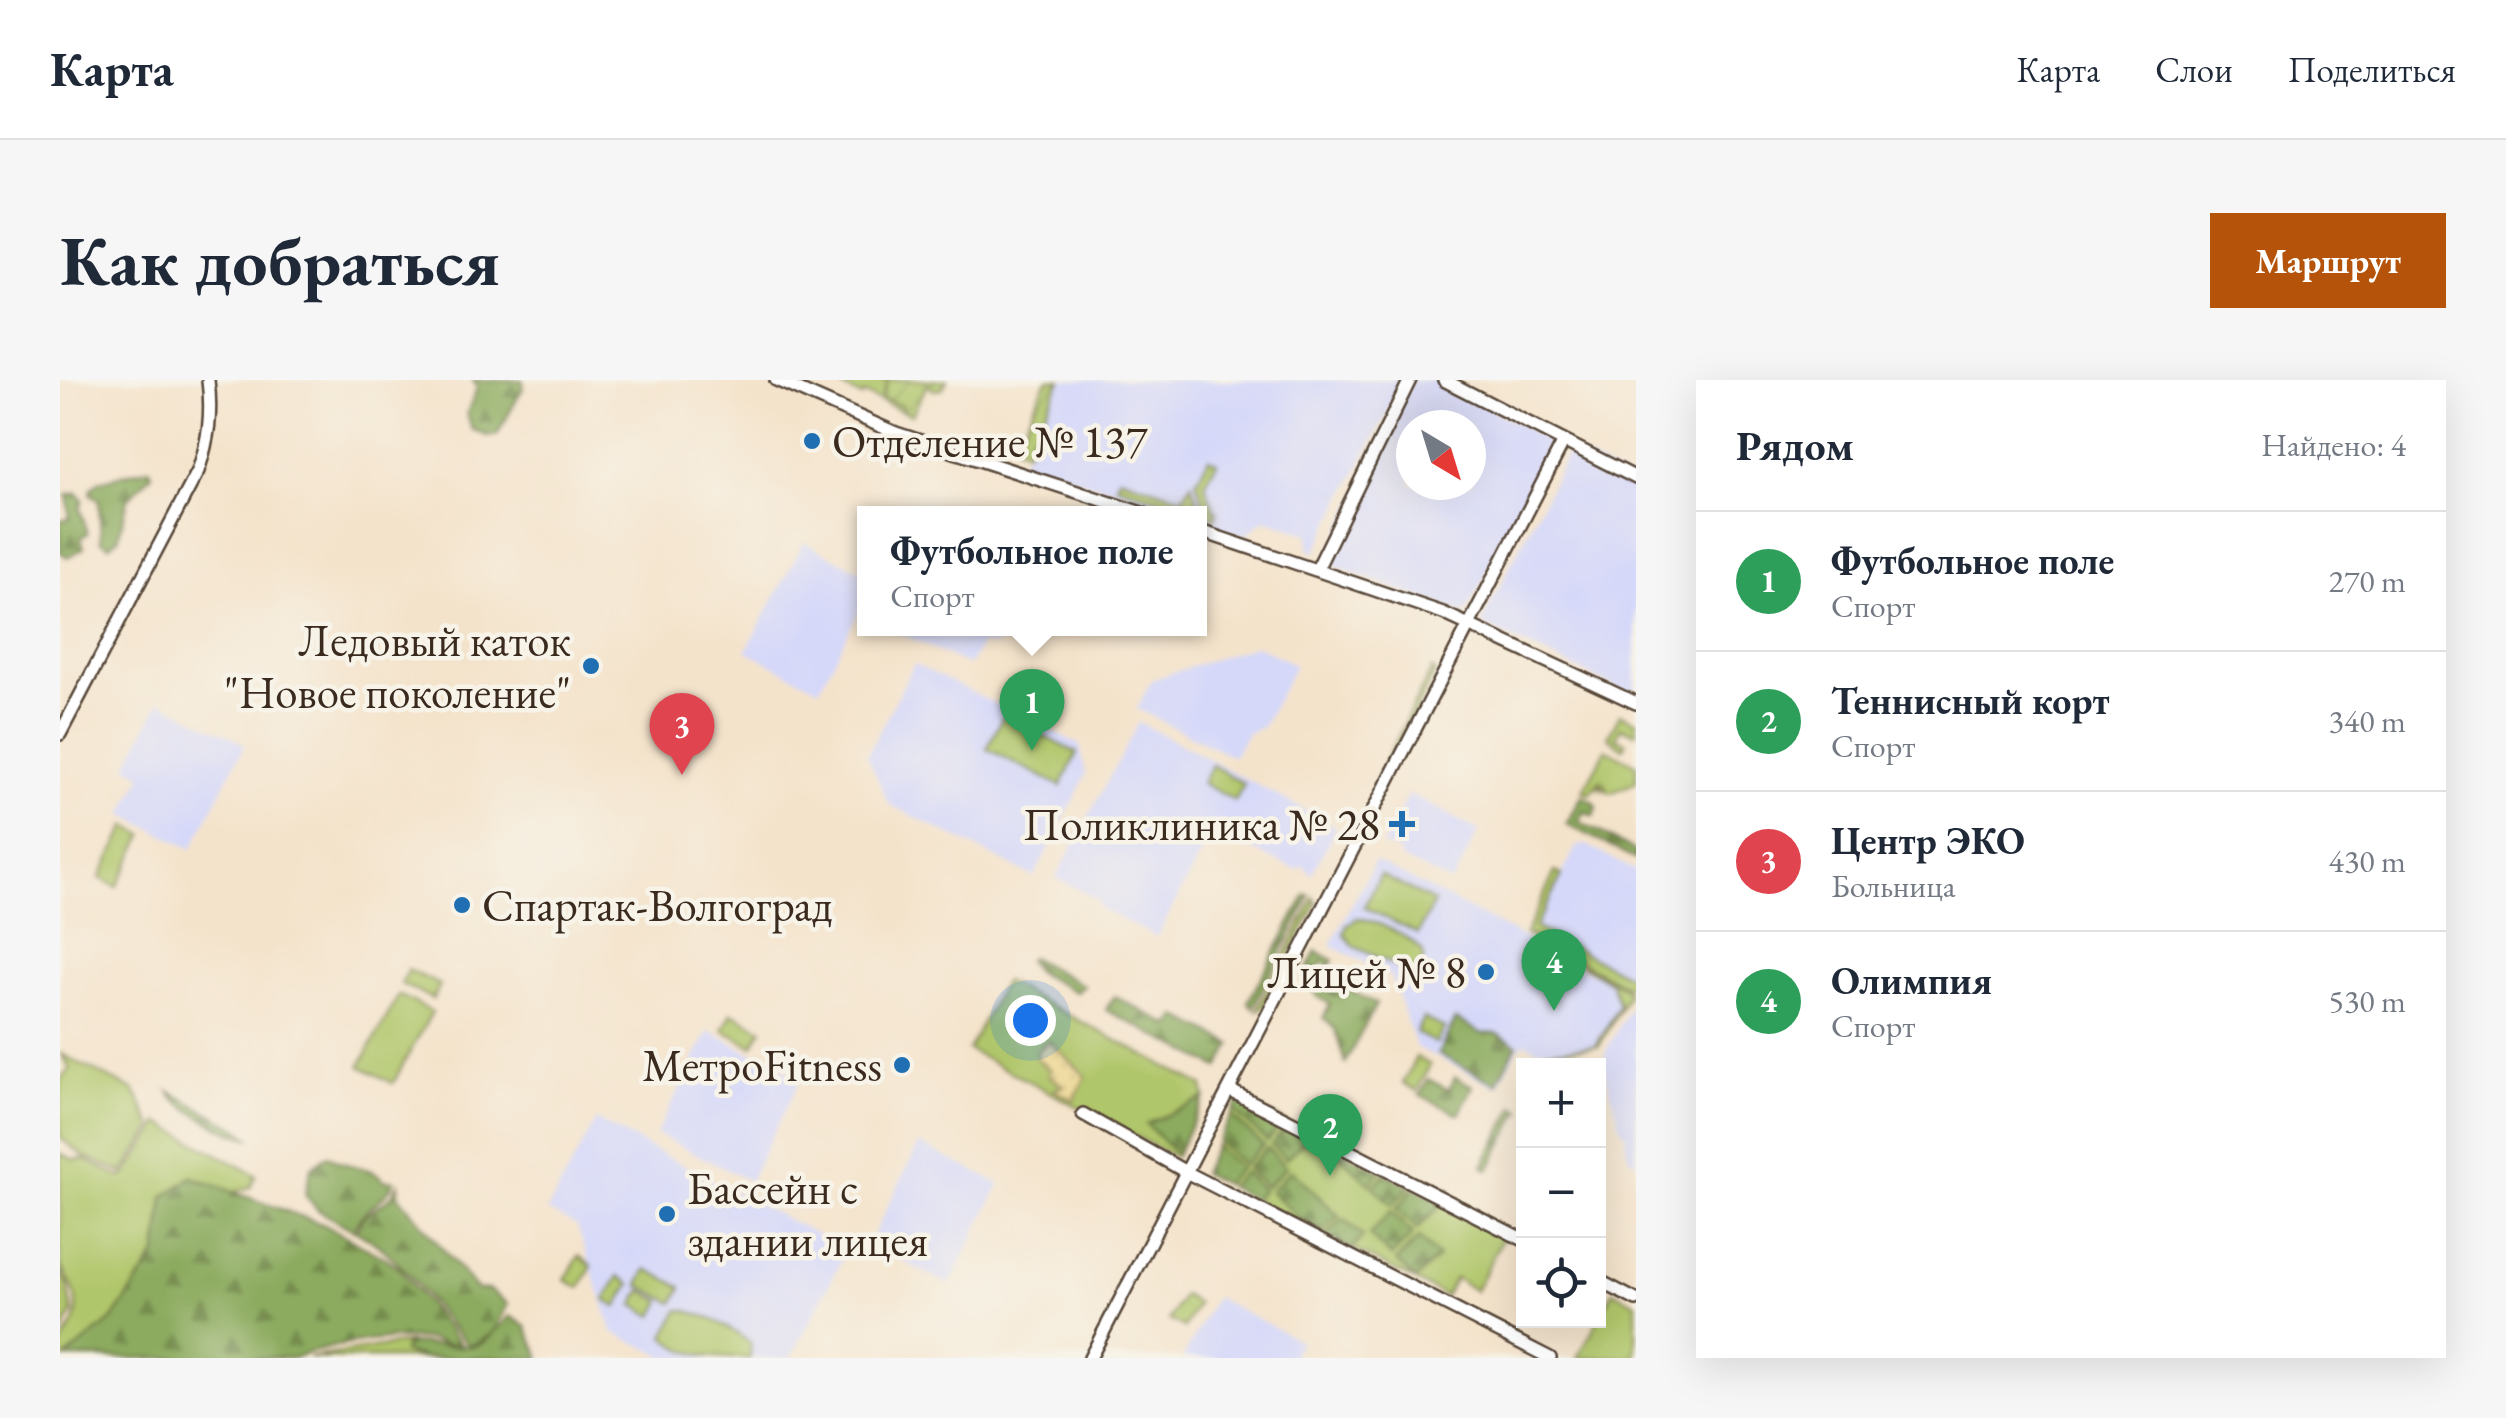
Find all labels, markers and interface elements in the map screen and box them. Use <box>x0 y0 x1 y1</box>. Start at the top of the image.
text: Карта <box>50 38 174 100</box>
text: Карта <box>2017 47 2100 92</box>
text: Слои <box>2155 47 2233 92</box>
text: Поделиться <box>2288 47 2456 92</box>
button: Маршрут <box>2210 213 2446 308</box>
text: Как добраться <box>60 215 500 306</box>
north arrow <box>1396 410 1486 500</box>
place label: Отделение № 137 <box>832 412 1148 470</box>
text: Рядом <box>1736 418 1854 473</box>
text: Найдено: 4 <box>2261 424 2406 466</box>
marker: Отделение № 137 <box>801 430 823 452</box>
popup <box>857 506 1207 636</box>
text: Футбольное поле <box>890 526 1174 575</box>
text: Футбольное поле <box>1831 536 2114 585</box>
text: 1 <box>1760 560 1777 602</box>
text: 270 m <box>2329 560 2406 602</box>
text: Спорт <box>890 575 975 617</box>
text: Спорт <box>1831 585 1915 627</box>
place label: Ледовый каток "Новое поколение" <box>224 611 571 721</box>
marker: Ледовый каток "Новое поколение" <box>580 655 602 677</box>
pin: 1 <box>1000 668 1064 751</box>
text: Теннисный корт <box>1831 676 2110 725</box>
pin: 3 <box>650 692 714 775</box>
text: 2 <box>1760 700 1777 742</box>
text: 340 m <box>2329 700 2406 742</box>
text: Спорт <box>1831 725 1915 767</box>
place label: Поликлиника № 28 <box>1023 795 1380 853</box>
marker: Поликлиника № 28 <box>1389 811 1415 837</box>
text: Центр ЭКО <box>1831 816 2025 865</box>
text: 3 <box>1760 840 1777 882</box>
text: 430 m <box>2329 840 2406 882</box>
text: Больница <box>1831 865 1955 907</box>
place label: Спартак-Волгоград <box>482 876 832 934</box>
marker: Спартак-Волгоград <box>451 894 473 916</box>
pin: 4 <box>1522 928 1586 1011</box>
place label: Лицей № 8 <box>1267 943 1466 1001</box>
text: Олимпия <box>1831 956 1992 1005</box>
marker: Лицей № 8 <box>1475 961 1497 983</box>
text: 4 <box>1760 980 1777 1022</box>
text: 530 m <box>2329 980 2406 1022</box>
your location <box>1005 995 1056 1046</box>
text: Спорт <box>1831 1005 1915 1047</box>
place label: МетроFitness <box>642 1036 882 1094</box>
marker: МетроFitness <box>891 1054 913 1076</box>
map controls <box>1516 1058 1606 1328</box>
button: + <box>1516 1058 1606 1148</box>
pin: 2 <box>1298 1094 1362 1176</box>
button: − <box>1516 1148 1606 1238</box>
place label: Бассейн с здании лицея <box>687 1159 928 1269</box>
marker: Бассейн с здании лицея <box>656 1203 678 1225</box>
button: locate <box>1516 1238 1606 1328</box>

